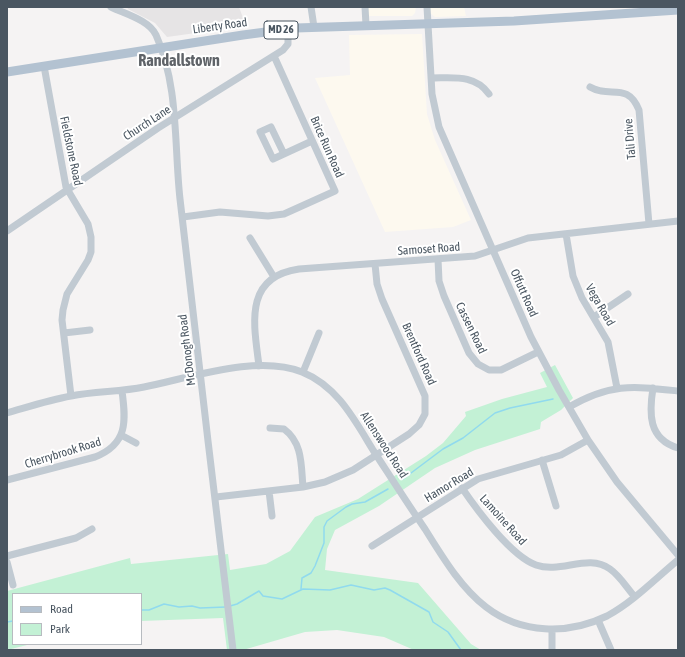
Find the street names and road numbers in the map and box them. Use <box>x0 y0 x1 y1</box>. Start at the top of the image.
street label: Liberty Road <box>192 15 248 37</box>
road number: MD 26 <box>264 21 298 39</box>
street label: Church Lane <box>120 102 174 144</box>
street label: Brice Run Road <box>307 114 347 180</box>
street label: Fieldstone Road <box>57 115 85 187</box>
street label: Tali Drive <box>621 118 639 160</box>
street label: Samoset Road <box>397 240 461 258</box>
street label: Offutt Road <box>507 267 541 319</box>
street label: Vega Road <box>582 281 618 329</box>
street label: Cassen Road <box>452 300 490 356</box>
street label: McDonogh Road <box>175 313 199 387</box>
street label: Brentford Road <box>399 321 439 387</box>
street label: Allenswood Road <box>357 409 411 481</box>
street label: Cherrybrook Road <box>23 435 103 471</box>
street label: Hamor Road <box>422 465 476 505</box>
street label: Lamoine Road <box>477 492 529 548</box>

